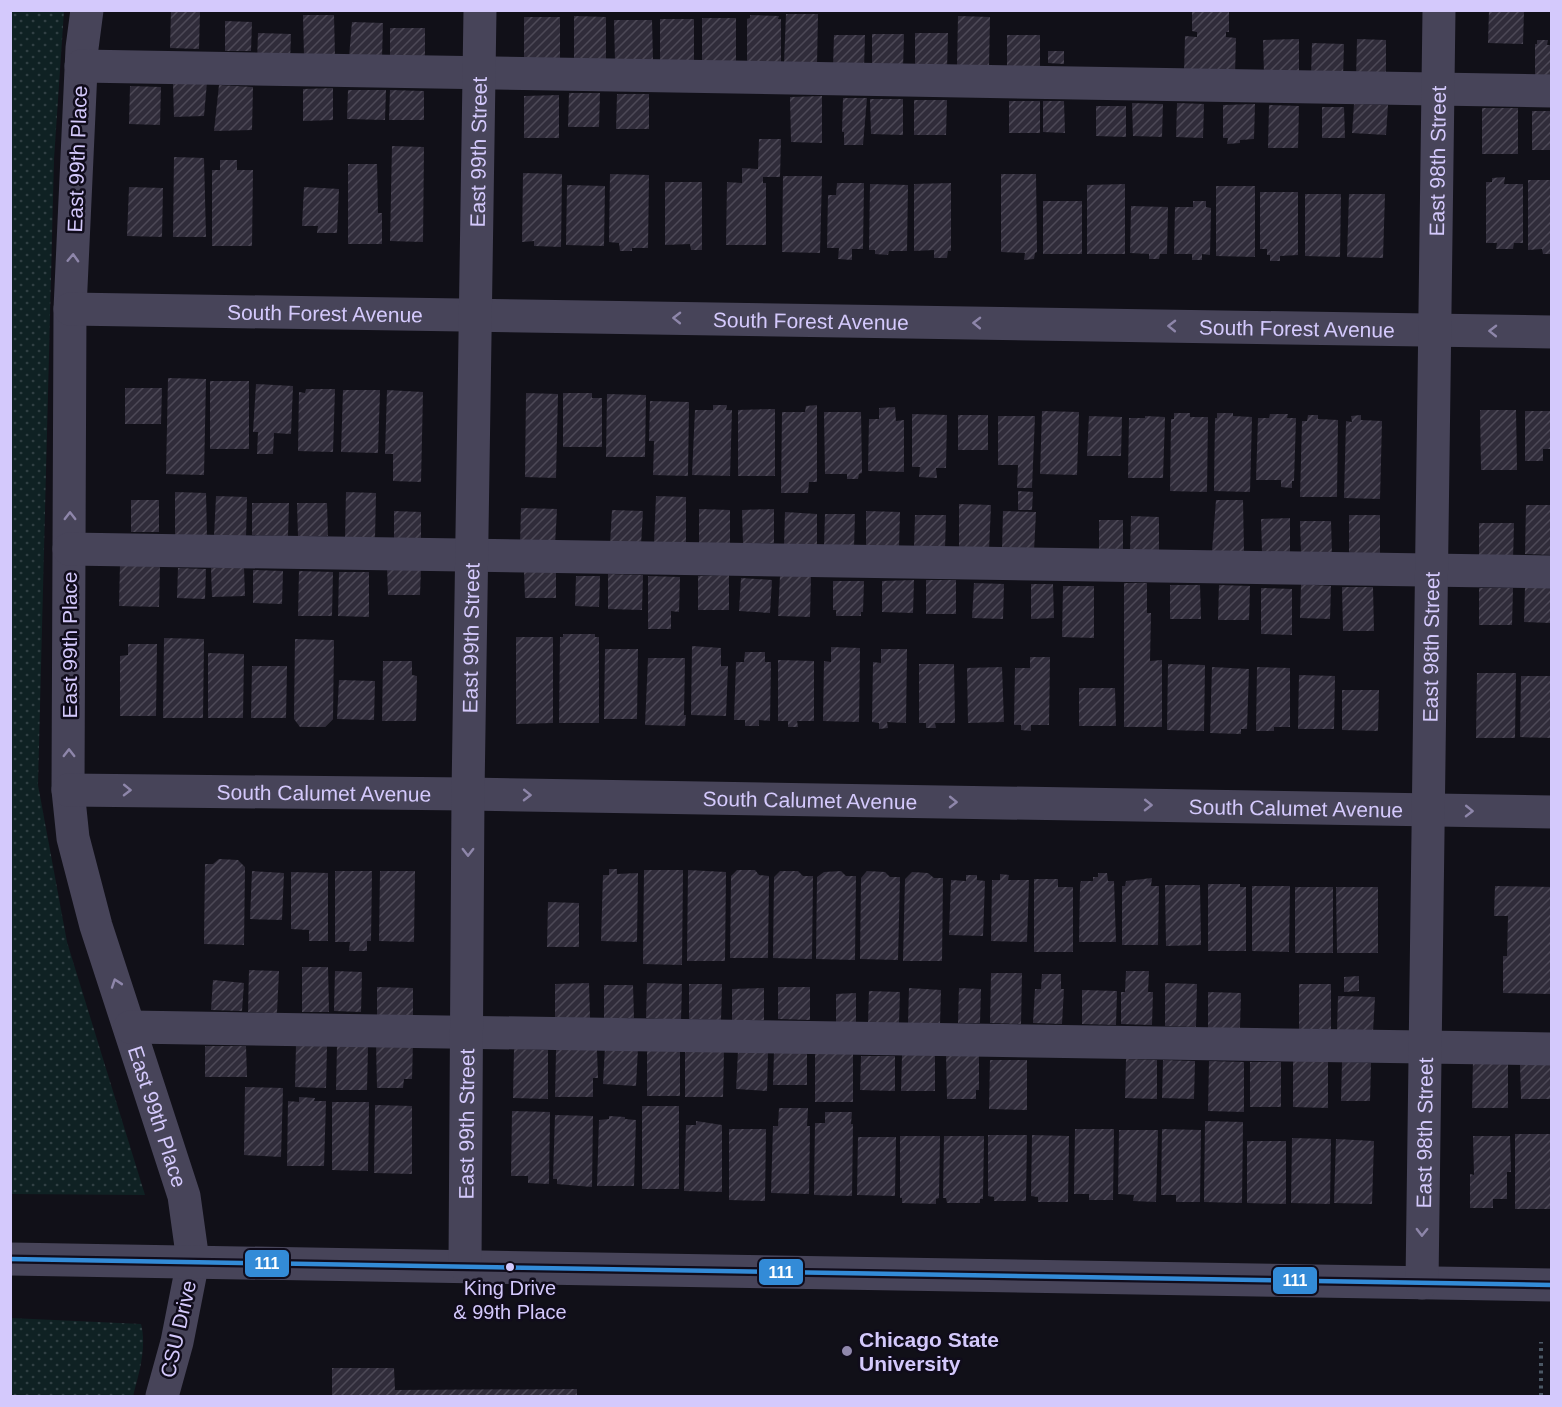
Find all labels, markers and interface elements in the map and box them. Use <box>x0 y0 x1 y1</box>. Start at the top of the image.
street label: East 99th Street <box>465 76 490 228</box>
street label: East 99th Place <box>63 85 91 233</box>
street label: East 98th Street <box>1424 85 1449 237</box>
one-way arrow <box>66 253 79 262</box>
street label: South Forest Avenue <box>227 300 423 326</box>
street label: South Forest Avenue <box>713 307 909 334</box>
one-way arrow <box>673 312 682 324</box>
street label: South Forest Avenue <box>1199 315 1395 341</box>
one-way arrow <box>973 317 982 329</box>
one-way arrow <box>1168 320 1177 332</box>
one-way arrow <box>1489 325 1498 338</box>
one-way arrow <box>64 511 76 520</box>
street label: East 99th Street <box>458 562 483 714</box>
street label: East 99th Place <box>58 571 81 719</box>
street label: East 98th Street <box>1418 571 1443 723</box>
one-way arrow <box>63 748 75 757</box>
street label: South Calumet Avenue <box>217 780 431 805</box>
one-way arrow <box>122 784 131 797</box>
street label: South Calumet Avenue <box>702 786 917 813</box>
one-way arrow <box>522 788 531 801</box>
street label: South Calumet Avenue <box>1188 794 1403 821</box>
one-way arrow <box>948 796 957 808</box>
one-way arrow <box>1143 799 1152 811</box>
one-way arrow <box>1464 805 1473 817</box>
one-way arrow <box>462 848 474 857</box>
one-way arrow <box>110 978 123 989</box>
street label: East 99th Place <box>124 1043 192 1190</box>
street label: East 99th Street <box>454 1048 478 1199</box>
street label: East 98th Street <box>1411 1057 1437 1209</box>
one-way arrow <box>1416 1227 1429 1236</box>
line badge: 111 <box>244 1249 290 1278</box>
text: 111 <box>255 1255 280 1272</box>
line badge: 111 <box>758 1258 804 1286</box>
marker: King Drive & 99th Place <box>504 1261 516 1273</box>
text: 111 <box>769 1264 794 1281</box>
line badge: 111 <box>1272 1266 1318 1295</box>
text: 111 <box>1283 1272 1308 1289</box>
place label: King Drive & 99th Place <box>453 1277 567 1323</box>
street label: CSU Drive <box>156 1278 200 1380</box>
place label: Chicago State University <box>859 1328 999 1375</box>
marker: Chicago State University <box>840 1344 854 1358</box>

